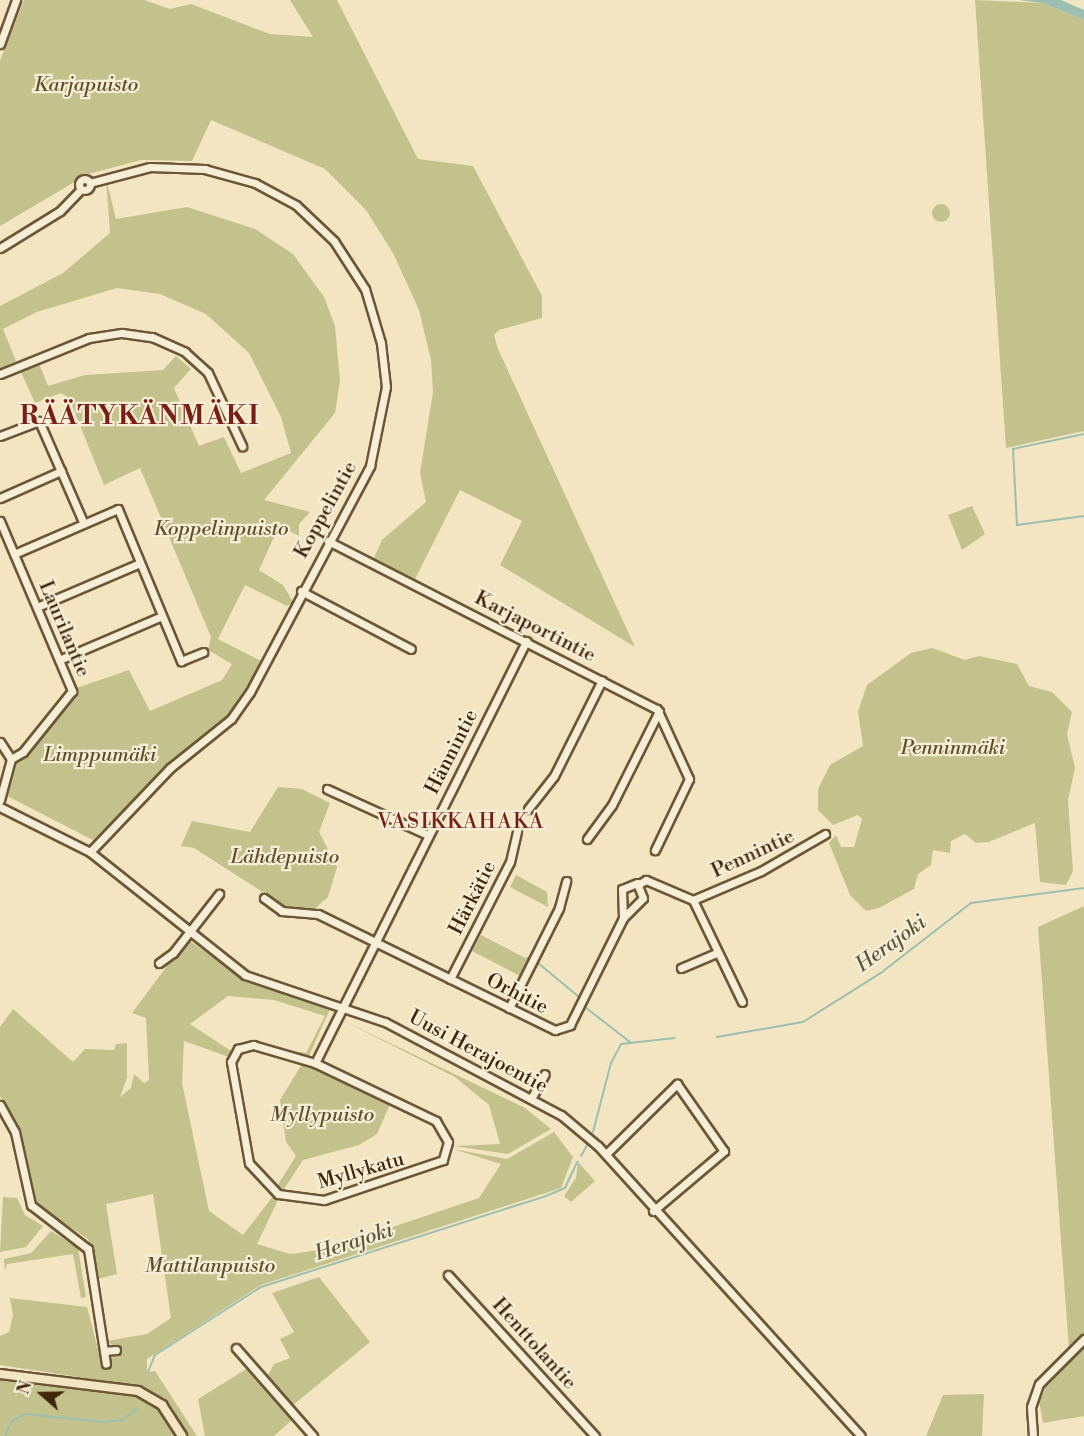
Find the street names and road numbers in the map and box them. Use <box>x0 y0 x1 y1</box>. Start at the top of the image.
street label: Koppelintie <box>290 457 362 563</box>
street label: Laurilantie <box>33 577 95 681</box>
street label: Karjaportintie <box>470 586 600 668</box>
street label: Hännintie <box>420 705 484 799</box>
street label: Pennintie <box>708 824 798 884</box>
street label: Härkätie <box>444 857 502 939</box>
street label: Orhitie <box>482 968 552 1020</box>
street label: Uusi Herajoentie <box>404 1005 552 1099</box>
street label: Myllykatu <box>315 1147 407 1195</box>
street label: Henttolantie <box>487 1293 581 1395</box>

